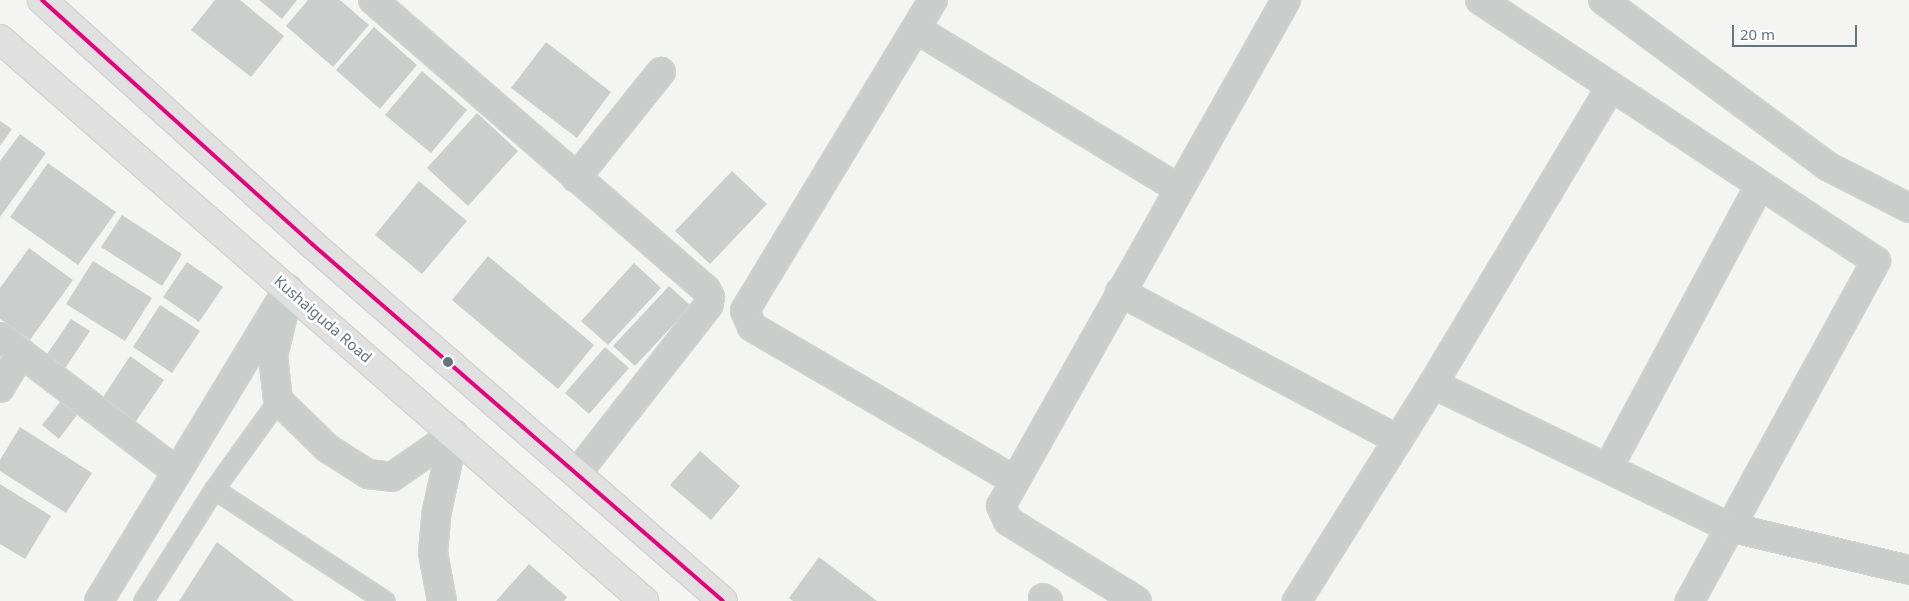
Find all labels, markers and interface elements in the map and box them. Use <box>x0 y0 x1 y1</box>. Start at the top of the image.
scale bar <box>1734 15 1859 47</box>
text: 20 m <box>1740 24 1775 44</box>
street label: Kushaiguda Road <box>271 272 375 366</box>
unlabelled marker <box>443 357 453 367</box>

